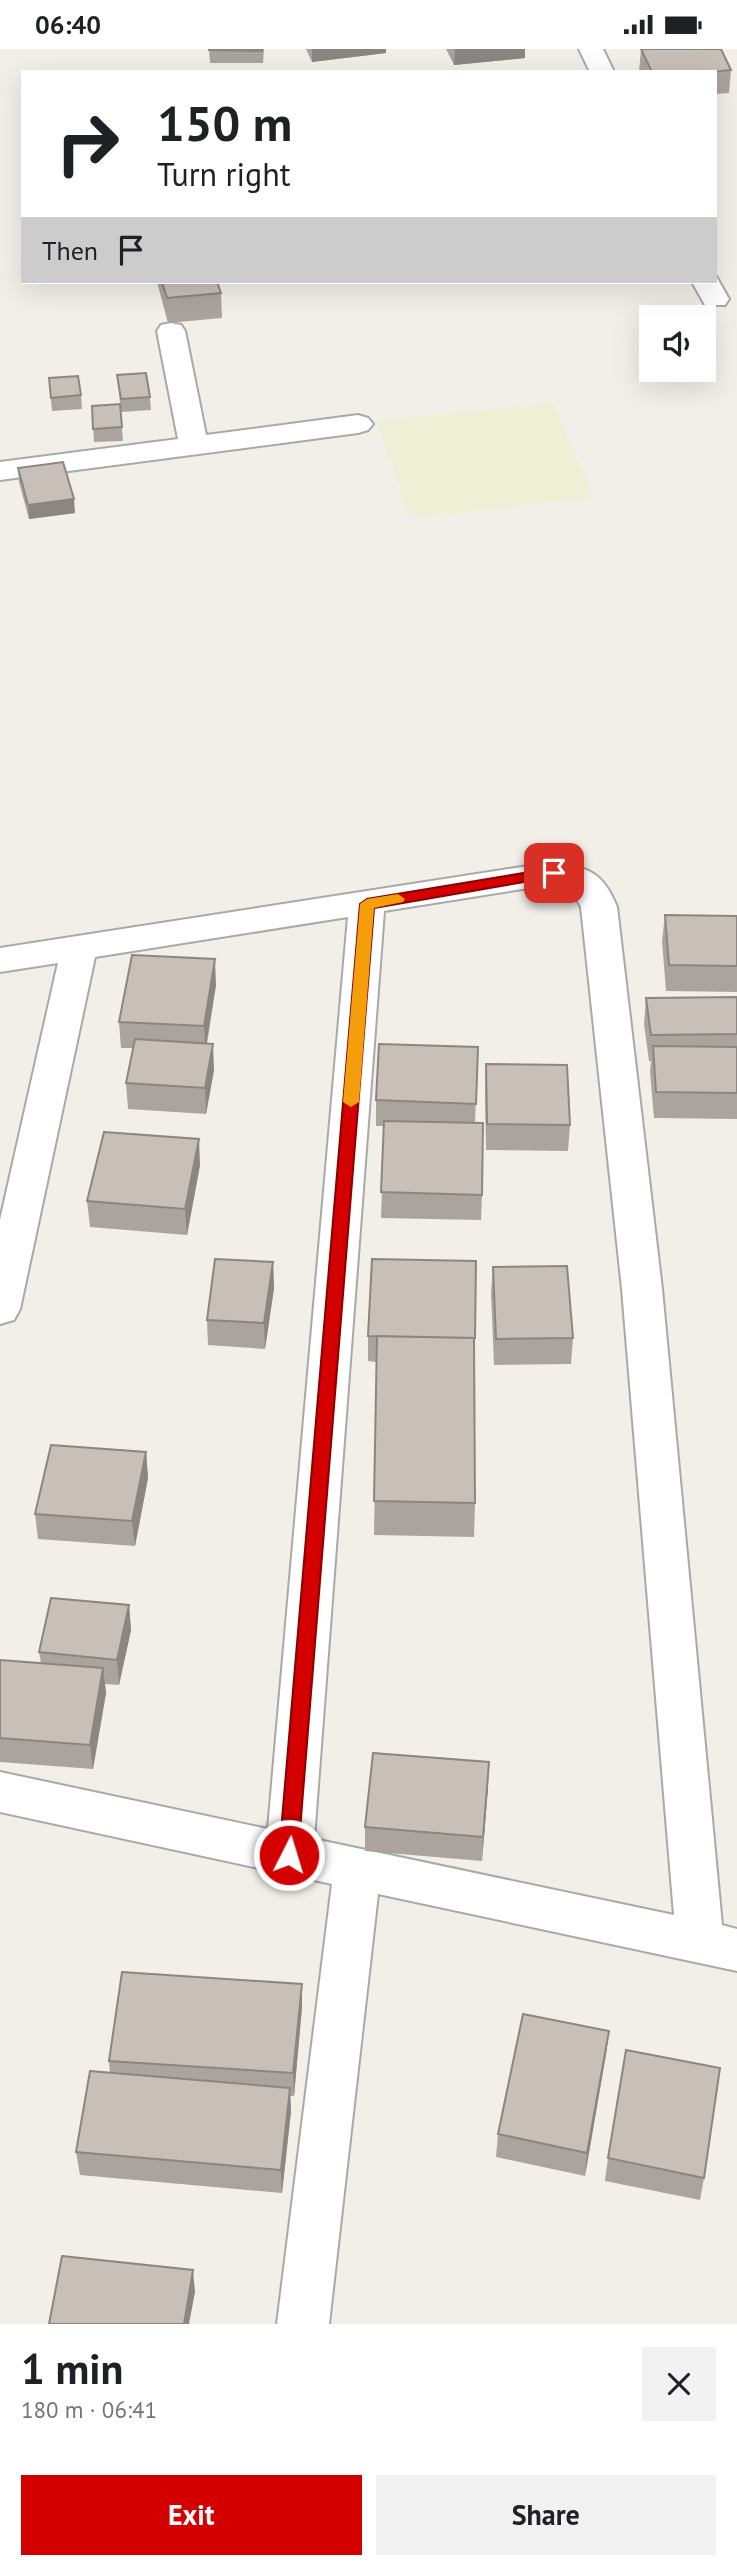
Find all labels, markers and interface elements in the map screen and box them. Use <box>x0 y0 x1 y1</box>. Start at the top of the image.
text: 06:40 <box>35 8 101 41</box>
text: 150 m <box>157 91 292 155</box>
icon: right <box>42 98 133 189</box>
text: Turn right <box>157 153 291 195</box>
icon: arrive <box>112 231 150 269</box>
text: Then <box>42 234 98 267</box>
map controls <box>639 305 716 382</box>
button: sound <box>639 305 716 382</box>
pin <box>524 843 584 903</box>
icon: arrive <box>535 854 573 892</box>
position arrow <box>252 1818 326 1892</box>
text: 1 min <box>21 2341 123 2396</box>
button: close <box>642 2347 716 2421</box>
text: 180 m · 06:41 <box>21 2395 157 2424</box>
button: Exit <box>21 2475 362 2555</box>
button: Share <box>376 2475 716 2555</box>

